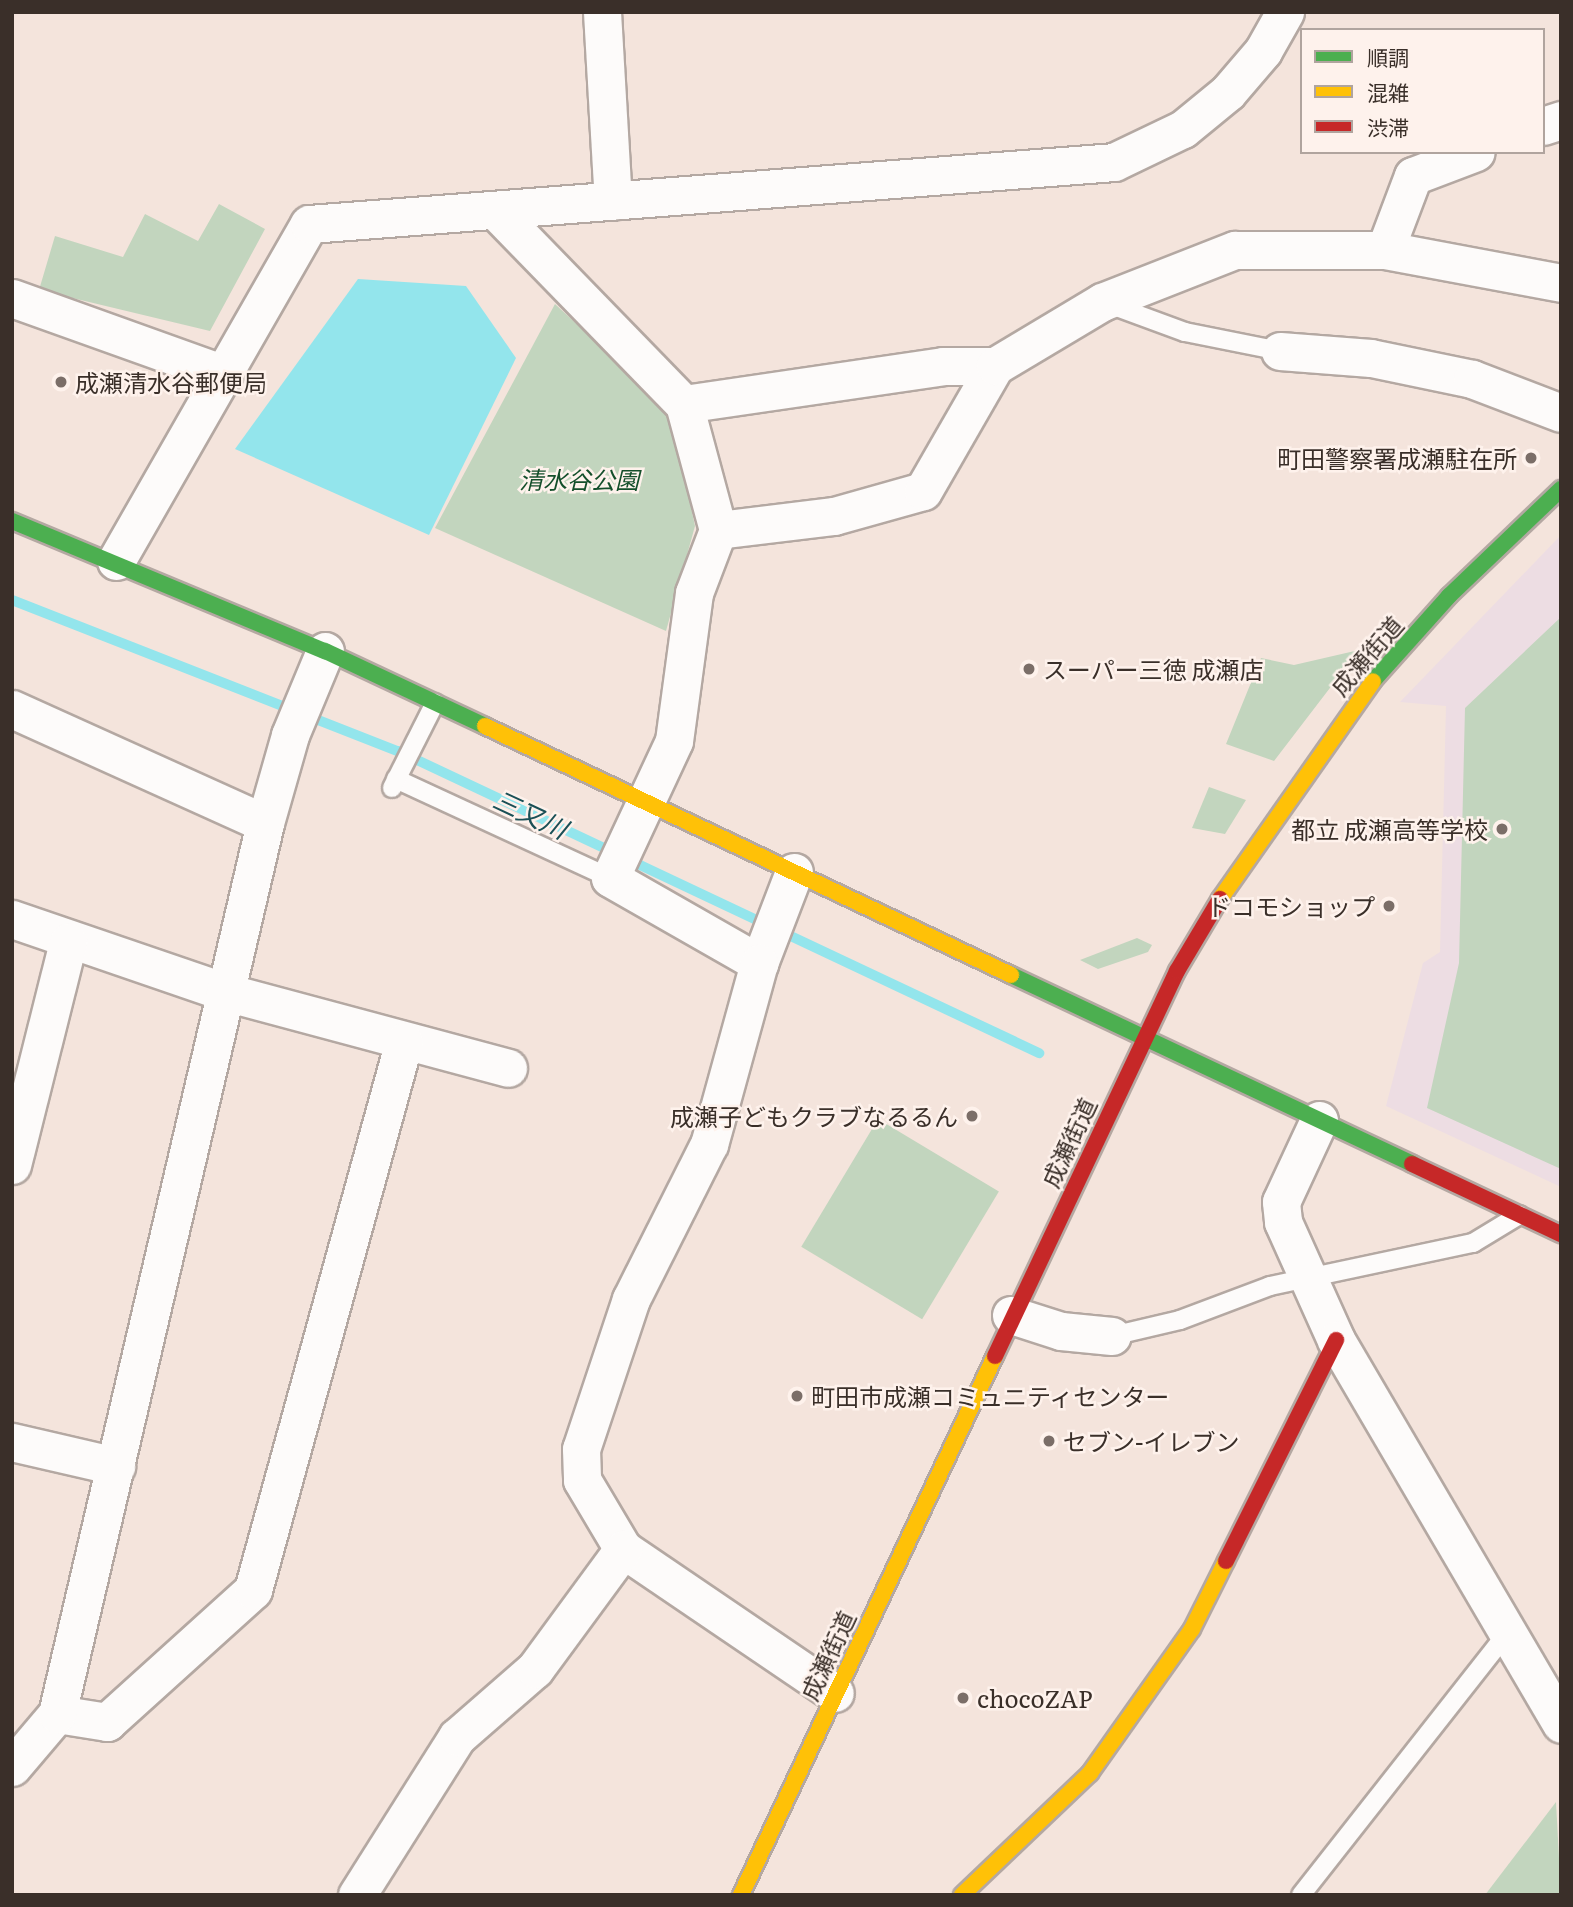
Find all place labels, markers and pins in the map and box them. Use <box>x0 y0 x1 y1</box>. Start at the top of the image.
place label: 成瀬清水谷郵便局 <box>75 368 267 396</box>
marker: 成瀬清水谷郵便局 <box>53 374 69 390</box>
place label: 町田警察署成瀬駐在所 <box>1277 444 1517 472</box>
marker: 町田警察署成瀬駐在所 <box>1523 450 1539 466</box>
place label: スーパー三徳 成瀬店 <box>1043 655 1264 683</box>
marker: スーパー三徳 成瀬店 <box>1021 661 1037 677</box>
place label: 都立 成瀬高等学校 <box>1291 815 1488 843</box>
marker: 都立 成瀬高等学校 <box>1494 821 1510 837</box>
place label: ドコモショップ <box>1207 892 1375 920</box>
marker: ドコモショップ <box>1381 898 1397 914</box>
place label: 成瀬子どもクラブなるるん <box>670 1102 958 1130</box>
marker: 成瀬子どもクラブなるるん <box>964 1108 980 1124</box>
place label: 町田市成瀬コミュニティセンター <box>811 1382 1171 1410</box>
marker: 町田市成瀬コミュニティセンター <box>789 1388 805 1404</box>
place label: セブン-イレブン <box>1063 1427 1239 1455</box>
marker: セブン-イレブン <box>1041 1433 1057 1449</box>
place label: chocoZAP <box>977 1684 1092 1712</box>
marker: chocoZAP <box>955 1690 971 1706</box>

